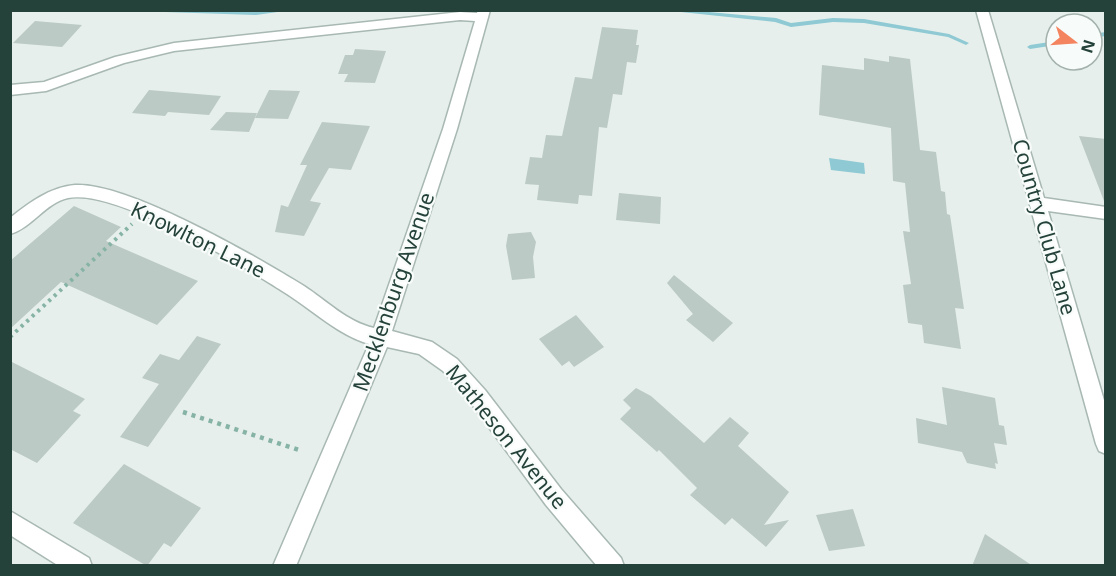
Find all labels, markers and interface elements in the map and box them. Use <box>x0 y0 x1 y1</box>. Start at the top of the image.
north arrow <box>1044 12 1104 72</box>
text: N <box>1076 37 1101 56</box>
street label: Country Club Lane <box>1006 135 1084 318</box>
street label: Mecklenburg Avenue <box>346 188 440 395</box>
street label: Knowlton Lane <box>126 194 270 284</box>
street label: Matheson Avenue <box>440 358 574 514</box>

